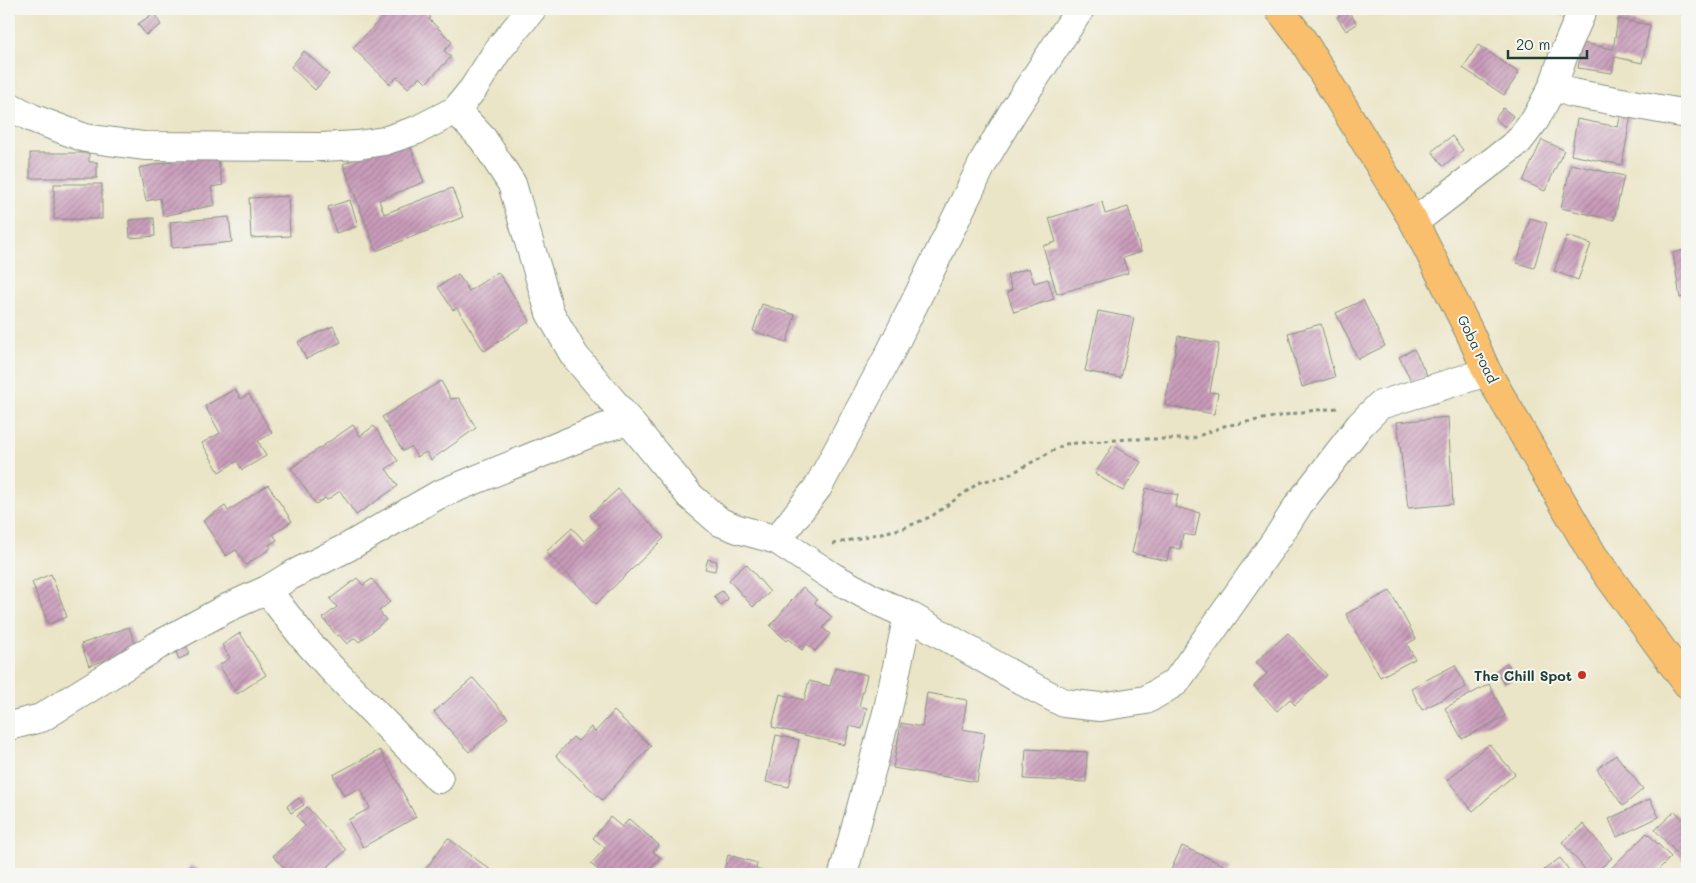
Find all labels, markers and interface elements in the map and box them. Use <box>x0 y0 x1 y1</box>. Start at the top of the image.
scale bar <box>1508 28 1587 60</box>
text: 20 m <box>1516 34 1550 54</box>
street label: Goba road <box>1453 312 1503 386</box>
place label: The Chill Spot <box>1474 666 1572 685</box>
marker: The Chill Spot <box>1576 669 1588 681</box>

